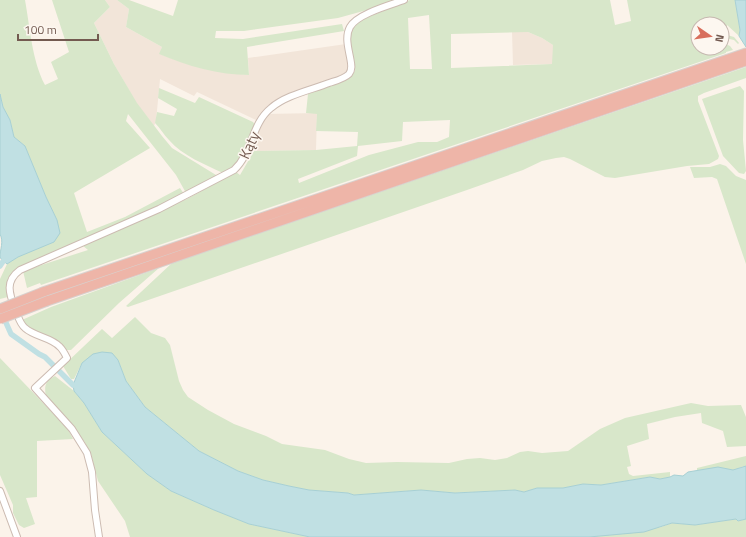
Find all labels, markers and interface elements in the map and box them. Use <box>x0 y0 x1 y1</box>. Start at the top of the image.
scale bar <box>18 16 98 42</box>
north arrow <box>690 16 730 56</box>
text: 100 m <box>24 20 57 39</box>
text: N <box>711 33 728 44</box>
street label: Kąty <box>233 127 265 163</box>

